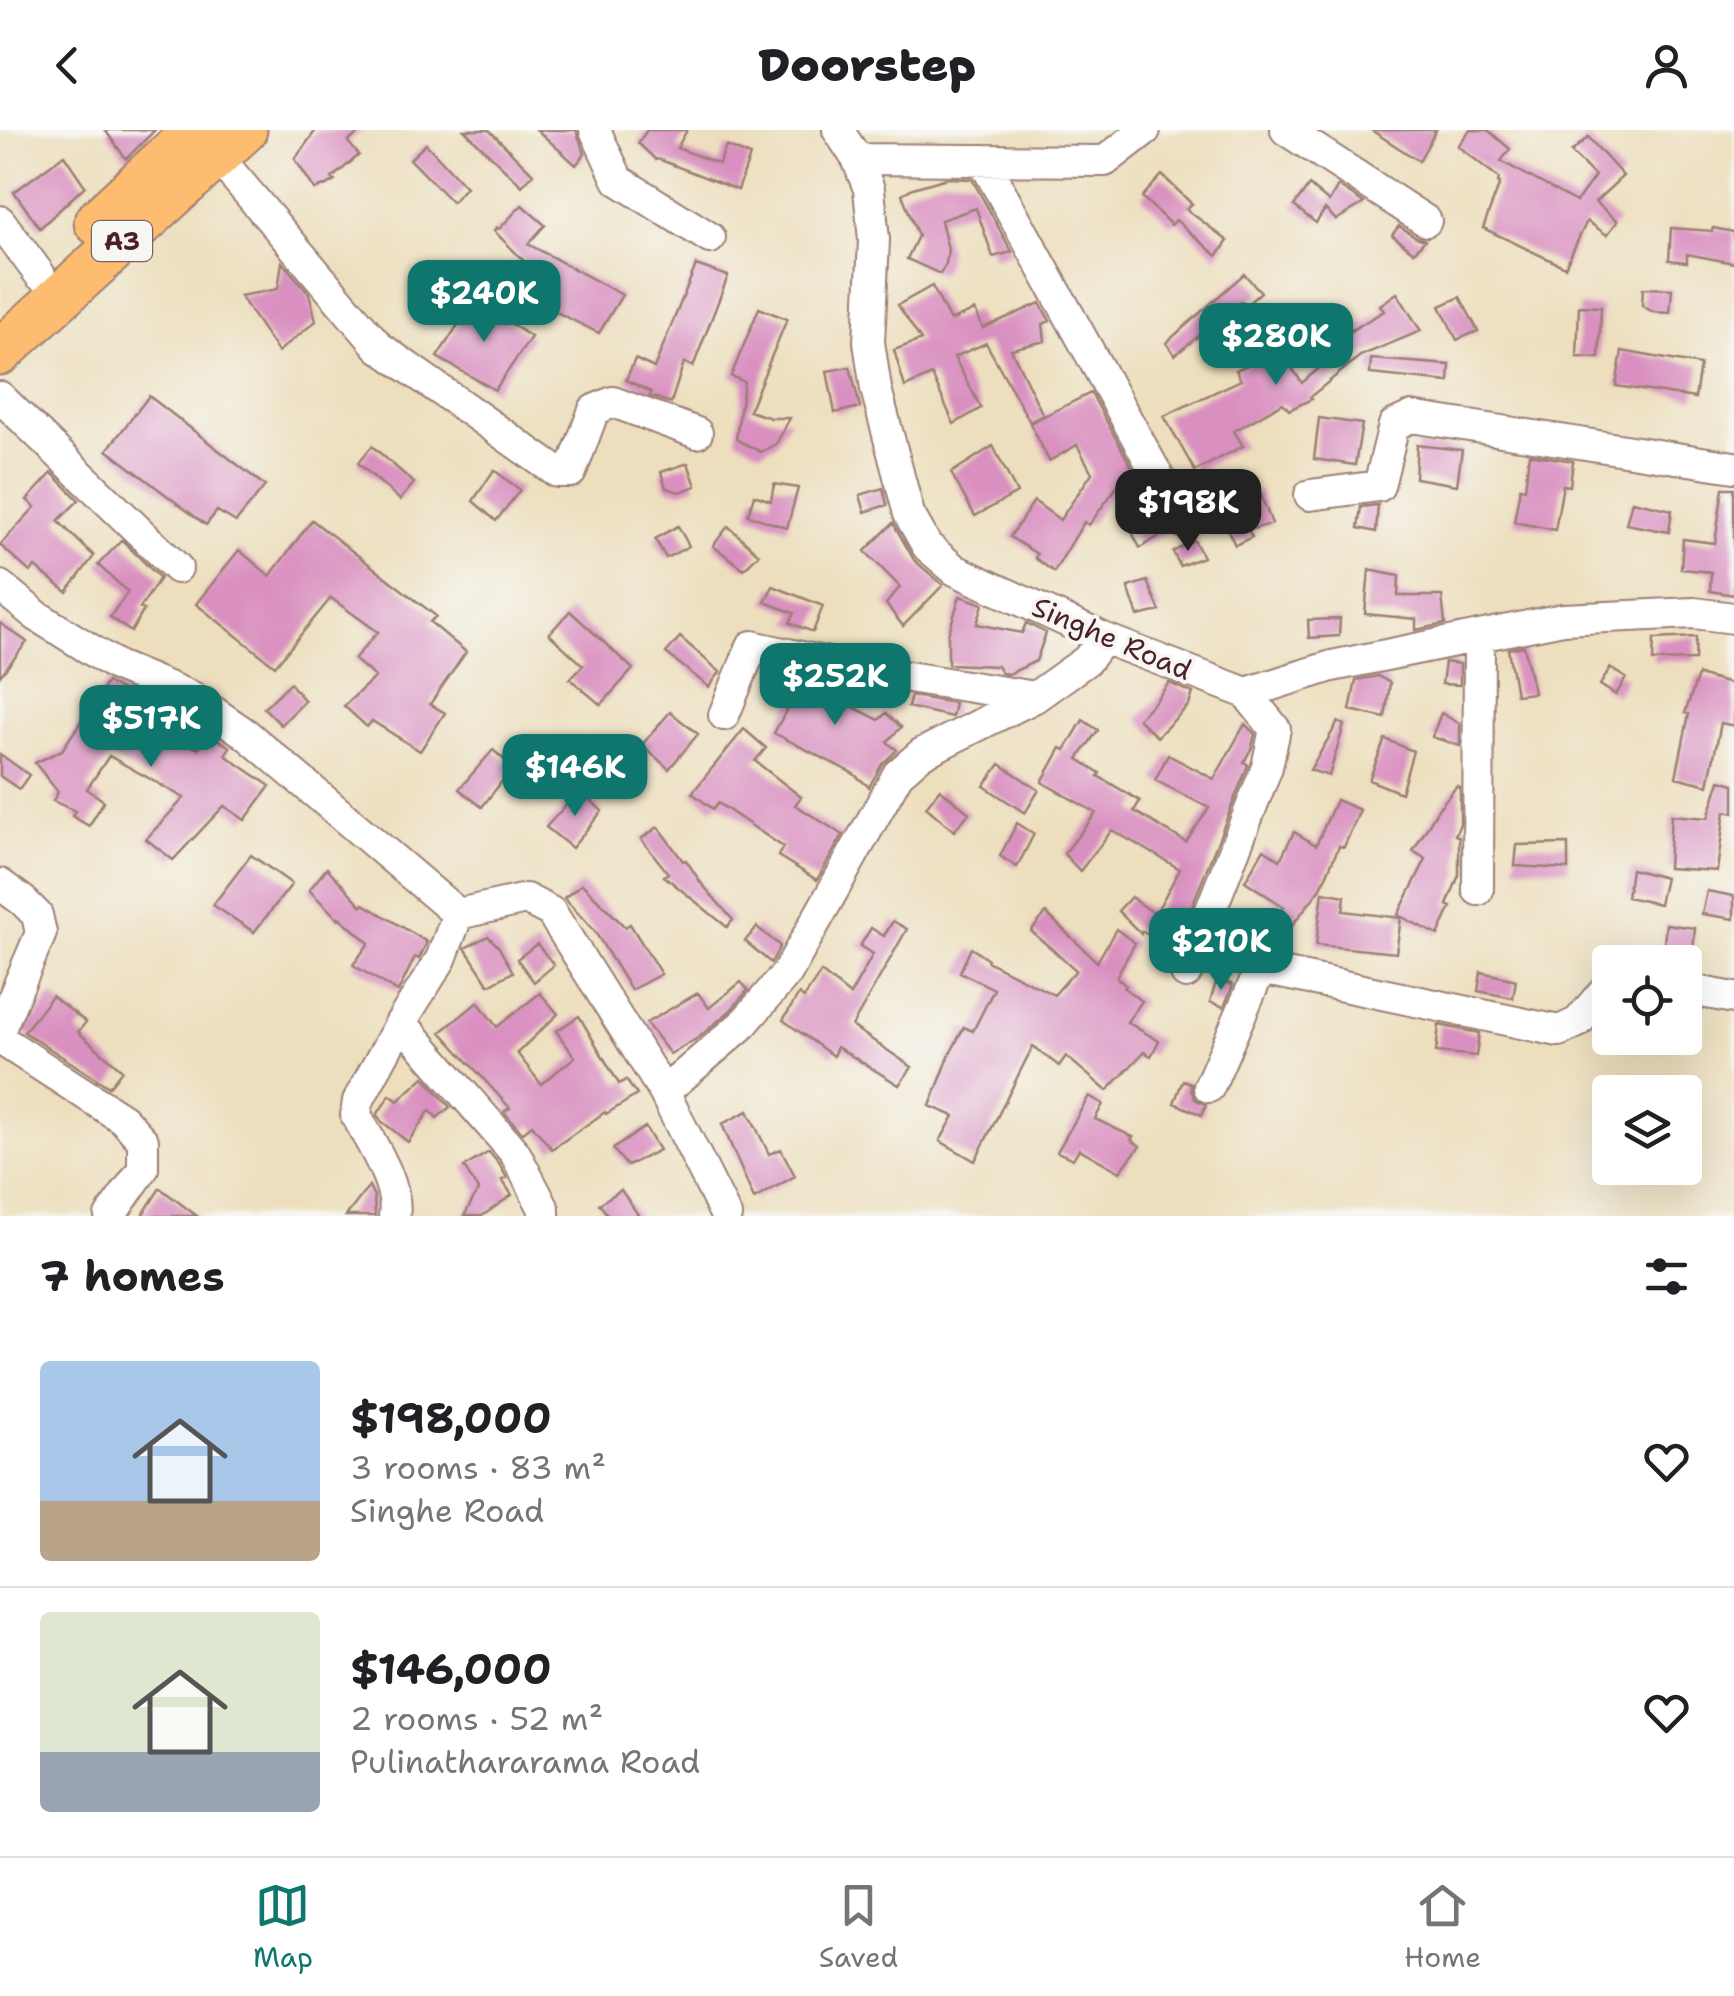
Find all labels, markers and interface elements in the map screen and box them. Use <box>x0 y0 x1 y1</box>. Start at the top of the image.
text: Doorstep <box>758 35 976 95</box>
icon: back <box>40 38 95 93</box>
icon: person <box>1639 38 1694 93</box>
road number: A3 <box>92 221 152 261</box>
pin: $240K <box>414 260 554 345</box>
text: $240K <box>430 271 538 314</box>
pin: $280K <box>1206 303 1346 388</box>
text: $280K <box>1221 314 1331 357</box>
pin: $198K <box>1118 469 1258 554</box>
text: $198K <box>1137 480 1239 523</box>
street label: Singhe Road <box>1026 587 1198 689</box>
pin: $252K <box>765 643 905 728</box>
text: $252K <box>782 654 888 697</box>
pin: $517K <box>81 685 221 770</box>
text: $517K <box>101 696 201 739</box>
pin: $146K <box>505 734 645 819</box>
text: $146K <box>524 745 626 788</box>
pin: $210K <box>1151 908 1291 993</box>
text: $210K <box>1171 919 1271 962</box>
map controls <box>1592 945 1702 1185</box>
button: locate <box>1592 945 1702 1055</box>
button: layers <box>1592 1075 1702 1185</box>
text: 7 homes <box>40 1248 225 1304</box>
icon: filters <box>1639 1249 1694 1304</box>
text: $198,000 <box>350 1390 552 1446</box>
icon: home <box>120 1401 240 1521</box>
icon: heart <box>1639 1434 1694 1489</box>
text: 3 rooms · 83 m² <box>350 1446 606 1489</box>
text: Singhe Road <box>350 1489 544 1532</box>
text: $146,000 <box>350 1641 552 1697</box>
icon: home <box>120 1652 240 1772</box>
icon: heart <box>1639 1685 1694 1740</box>
text: 2 rooms · 52 m² <box>350 1697 603 1740</box>
text: Pulinathararama Road <box>350 1740 700 1783</box>
tab: Map <box>253 1878 313 1976</box>
tab: Saved <box>819 1878 898 1976</box>
tab: Home <box>1404 1878 1481 1976</box>

